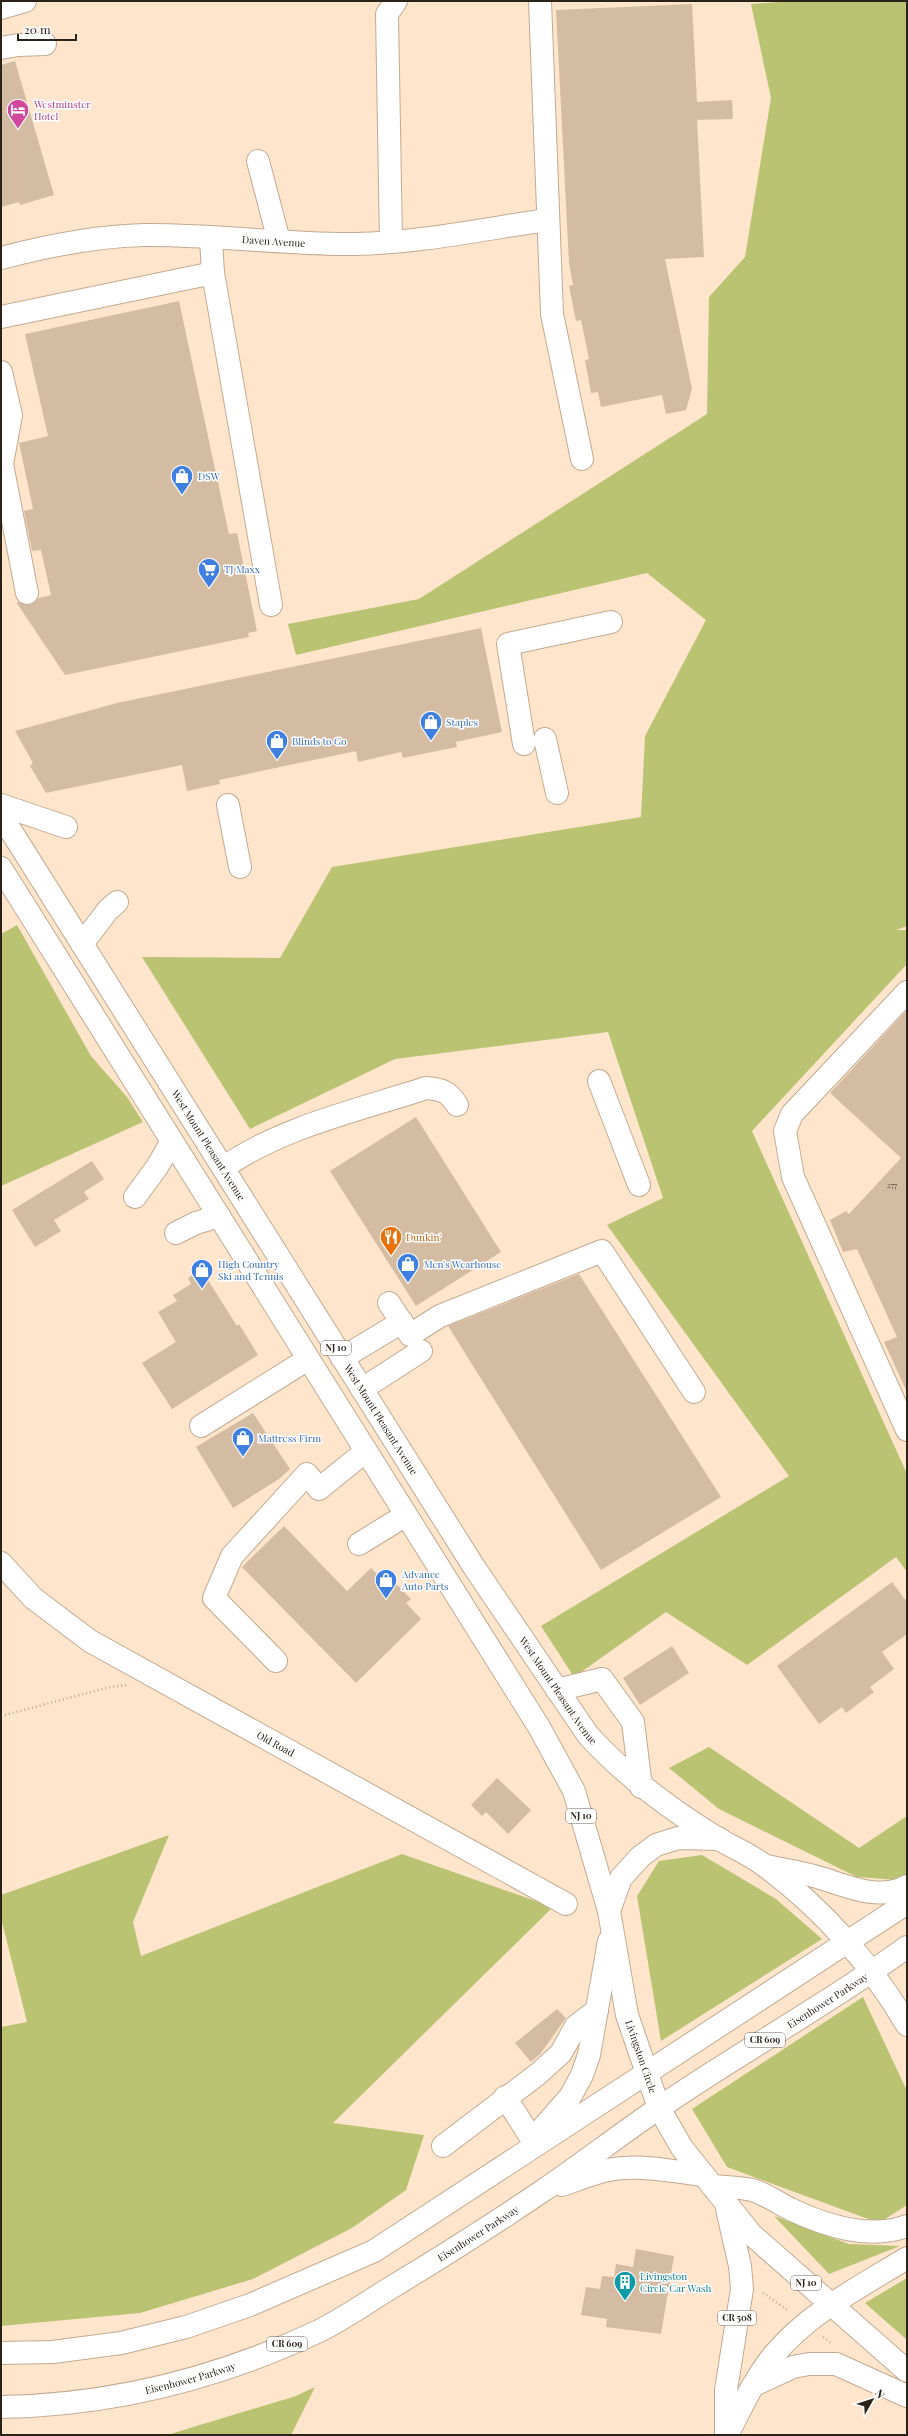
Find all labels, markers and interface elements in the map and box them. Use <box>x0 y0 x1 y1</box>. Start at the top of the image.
scale bar <box>18 16 76 42</box>
text: 20 m <box>24 21 51 37</box>
hotel icon: Westminster Hotel <box>5 97 31 130</box>
place label: Westminster Hotel <box>33 97 91 123</box>
street label: Daven Avenue <box>242 232 306 250</box>
shop icon: DSW <box>169 463 195 496</box>
place label: DSW <box>198 469 221 483</box>
supermarket icon: TJ Maxx <box>196 556 222 589</box>
place label: TJ Maxx <box>224 562 261 576</box>
shop icon: Staples <box>418 709 444 742</box>
place label: Staples <box>446 715 478 729</box>
shop icon: Blinds to Go <box>264 728 290 761</box>
place label: Blinds to Go <box>292 734 347 748</box>
street label: West Mount Pleasant Avenue <box>168 1086 249 1203</box>
house number: 277 <box>887 1179 898 1190</box>
restaurant icon: Dunkin' <box>378 1224 404 1257</box>
place label: Dunkin' <box>406 1230 441 1244</box>
shop icon: Men's Wearhouse <box>395 1251 421 1284</box>
shop icon: High Country Ski and Tennis <box>189 1257 215 1290</box>
place label: High Country Ski and Tennis <box>218 1257 284 1283</box>
place label: Men's Wearhouse <box>424 1257 501 1271</box>
road number: NJ 10 <box>321 1341 351 1355</box>
street label: West Mount Pleasant Avenue <box>341 1361 421 1477</box>
shop icon: Mattress Firm <box>230 1425 256 1458</box>
place label: Mattress Firm <box>258 1431 321 1445</box>
shop icon: Advance Auto Parts <box>373 1567 399 1600</box>
place label: Advance Auto Parts <box>401 1567 449 1593</box>
street label: West Mount Pleasant Avenue <box>516 1633 600 1748</box>
street label: Old Road <box>254 1728 297 1760</box>
road number: NJ 10 <box>566 1809 596 1823</box>
street label: Eisenhower Parkway <box>784 1969 870 2031</box>
street label: Livingston Circle <box>622 2018 660 2095</box>
road number: CR 609 <box>745 2033 785 2047</box>
street label: Eisenhower Parkway <box>435 2202 521 2264</box>
building icon: Livingston Circle Car Wash <box>612 2269 638 2302</box>
place label: Livingston Circle Car Wash <box>640 2269 711 2295</box>
road number: NJ 10 <box>791 2276 821 2290</box>
road number: CR 508 <box>718 2311 756 2325</box>
road number: CR 609 <box>267 2337 307 2351</box>
street label: Eisenhower Parkway <box>144 2359 237 2397</box>
north arrow <box>852 2380 892 2420</box>
text: N <box>872 2386 889 2401</box>

